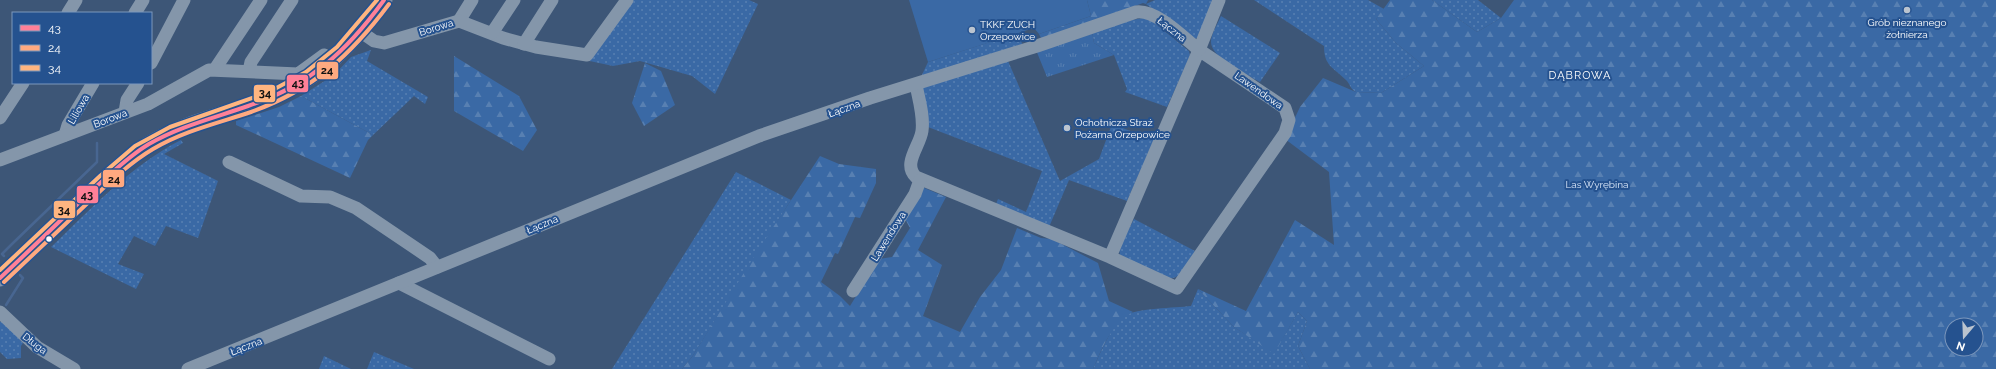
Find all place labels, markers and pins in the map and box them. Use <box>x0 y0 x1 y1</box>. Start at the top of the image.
marker: Grób nieznanego żołnierza <box>1902 5 1912 15</box>
place label: Grób nieznanego żołnierza <box>1867 17 1947 40</box>
place label: TKKF ZUCH Orzepowice <box>980 19 1035 42</box>
marker: TKKF ZUCH Orzepowice <box>967 25 977 35</box>
place label: Ochotnicza Straż Pożarna Orzepowice <box>1075 117 1170 140</box>
marker: Ochotnicza Straż Pożarna Orzepowice <box>1062 123 1072 133</box>
unlabelled marker <box>44 234 54 244</box>

